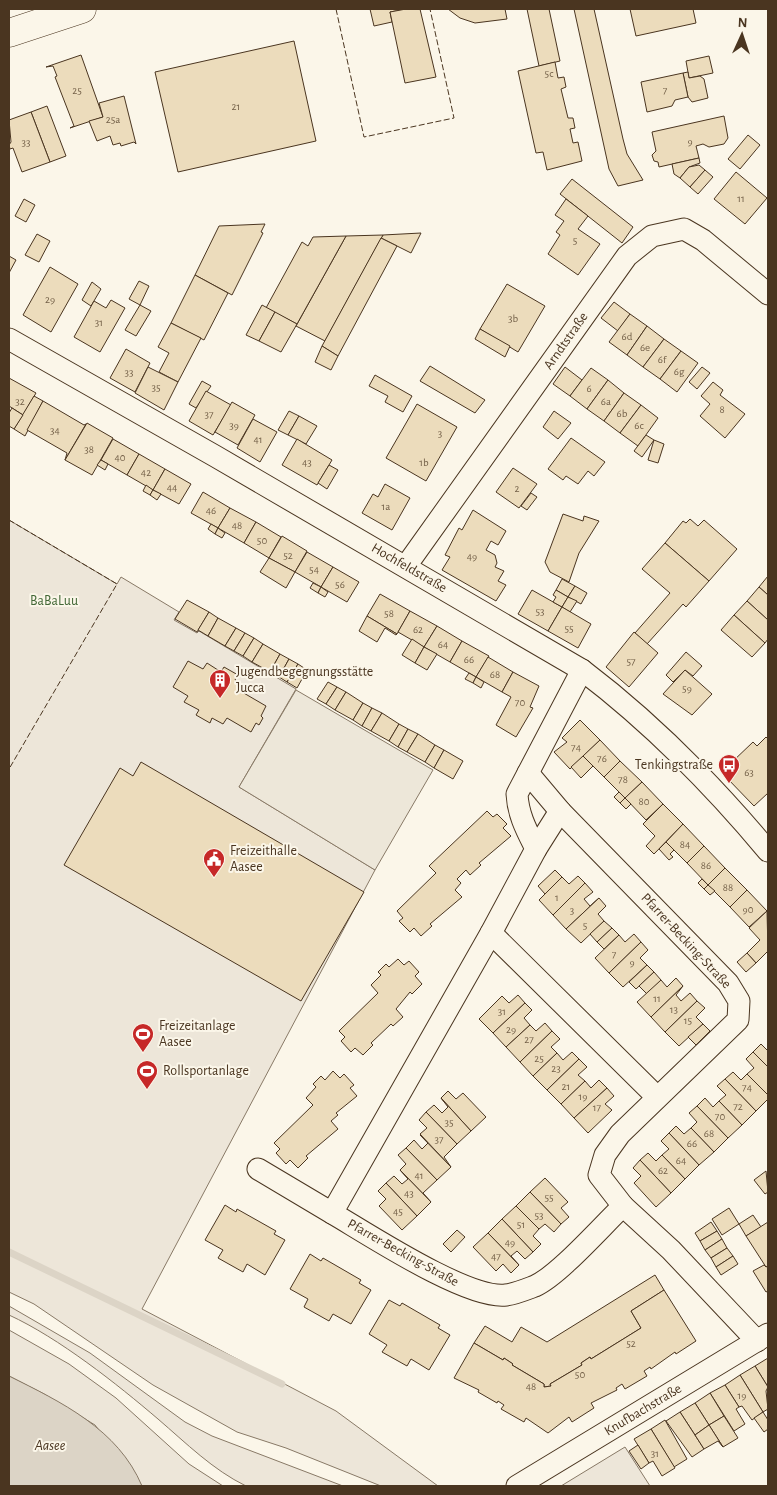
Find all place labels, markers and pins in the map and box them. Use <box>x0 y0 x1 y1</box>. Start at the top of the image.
place label: Jugendbegegnungsstätte Jucca <box>236 665 373 695</box>
building icon: Jugendbegegnungsstätte Jucca <box>208 668 232 699</box>
bus stop icon: Tenkingstraße <box>717 753 741 784</box>
place label: Tenkingstraße <box>635 758 713 772</box>
place label: Freizeithalle Aasee <box>230 844 297 874</box>
public building icon: Freizeithalle Aasee <box>202 847 226 878</box>
place label: Freizeitanlage Aasee <box>159 1019 236 1049</box>
sports icon: Freizeitanlage Aasee <box>131 1022 155 1053</box>
sports icon: Rollsportanlage <box>135 1059 159 1090</box>
place label: Rollsportanlage <box>163 1064 249 1078</box>

